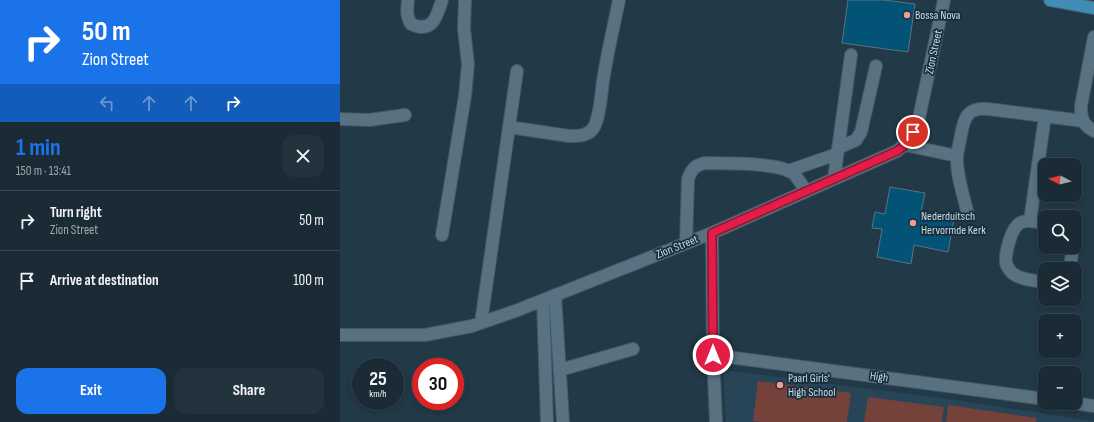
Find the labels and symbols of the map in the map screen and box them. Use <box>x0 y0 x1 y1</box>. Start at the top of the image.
place label: Bossa Nova <box>915 8 961 23</box>
marker: Bossa Nova <box>902 10 912 20</box>
street label: Zion Street <box>922 28 946 75</box>
pin <box>896 115 930 149</box>
north arrow <box>1038 158 1082 202</box>
place label: Nederduitsch Hervormde Kerk <box>921 209 986 238</box>
marker: Nederduitsch Hervormde Kerk <box>908 218 918 228</box>
street label: Zion Street <box>654 232 701 262</box>
position arrow <box>692 334 734 376</box>
speed limit sign: 30 <box>412 358 464 410</box>
street label: High <box>869 368 889 386</box>
place label: Paarl Girls' High School <box>788 371 835 400</box>
marker: Paarl Girls' High School <box>775 380 785 390</box>

